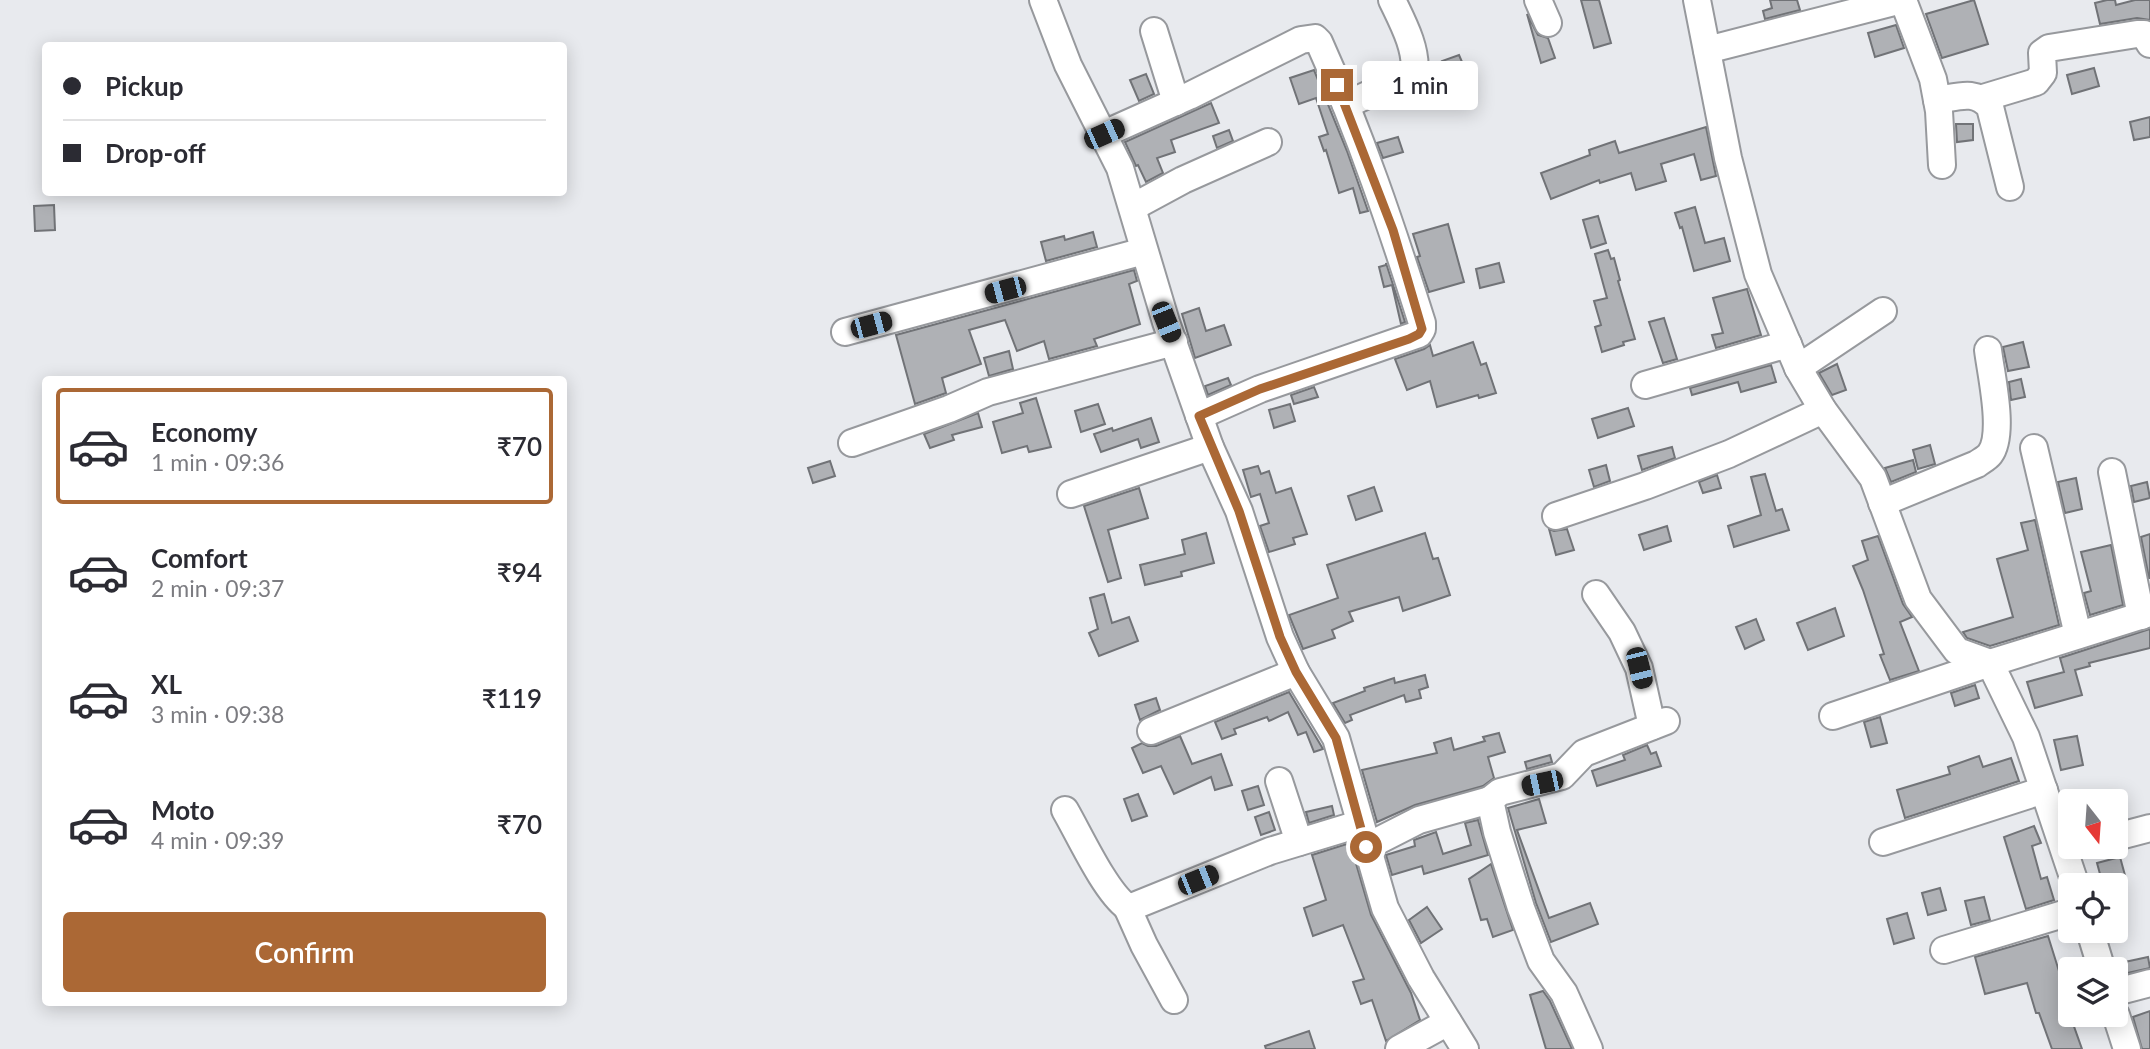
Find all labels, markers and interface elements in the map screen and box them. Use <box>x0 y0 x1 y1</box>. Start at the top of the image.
callout: 1 min <box>1362 60 1477 110</box>
route end <box>1321 69 1353 101</box>
text: Pickup <box>105 70 184 102</box>
text: 1 min <box>1392 71 1448 99</box>
car <box>1081 116 1128 152</box>
text: Drop-off <box>105 137 206 169</box>
car <box>982 274 1029 306</box>
car <box>1149 299 1184 345</box>
car <box>848 309 895 341</box>
icon: car <box>67 415 130 478</box>
text: Economy <box>151 416 257 448</box>
text: ₹70 <box>497 430 542 462</box>
text: 1 min · 09:36 <box>151 448 284 476</box>
icon: car <box>67 541 130 604</box>
text: Comfort <box>151 542 248 574</box>
text: ₹94 <box>497 556 542 588</box>
text: 2 min · 09:37 <box>151 574 284 602</box>
car <box>1624 645 1655 691</box>
icon: car <box>67 667 130 730</box>
text: XL <box>151 668 182 700</box>
text: ₹119 <box>482 682 542 714</box>
text: 3 min · 09:38 <box>151 700 284 728</box>
car <box>1520 768 1565 798</box>
north arrow <box>2058 789 2128 859</box>
map controls <box>2058 789 2128 1027</box>
icon: car <box>67 793 130 856</box>
text: Moto <box>151 794 214 826</box>
text: ₹70 <box>497 808 542 840</box>
text: 4 min · 09:39 <box>151 826 284 854</box>
route start <box>1350 831 1382 863</box>
car <box>1175 862 1222 898</box>
button: locate <box>2058 873 2128 943</box>
button: Confirm <box>63 912 546 992</box>
button: layers <box>2058 957 2128 1027</box>

